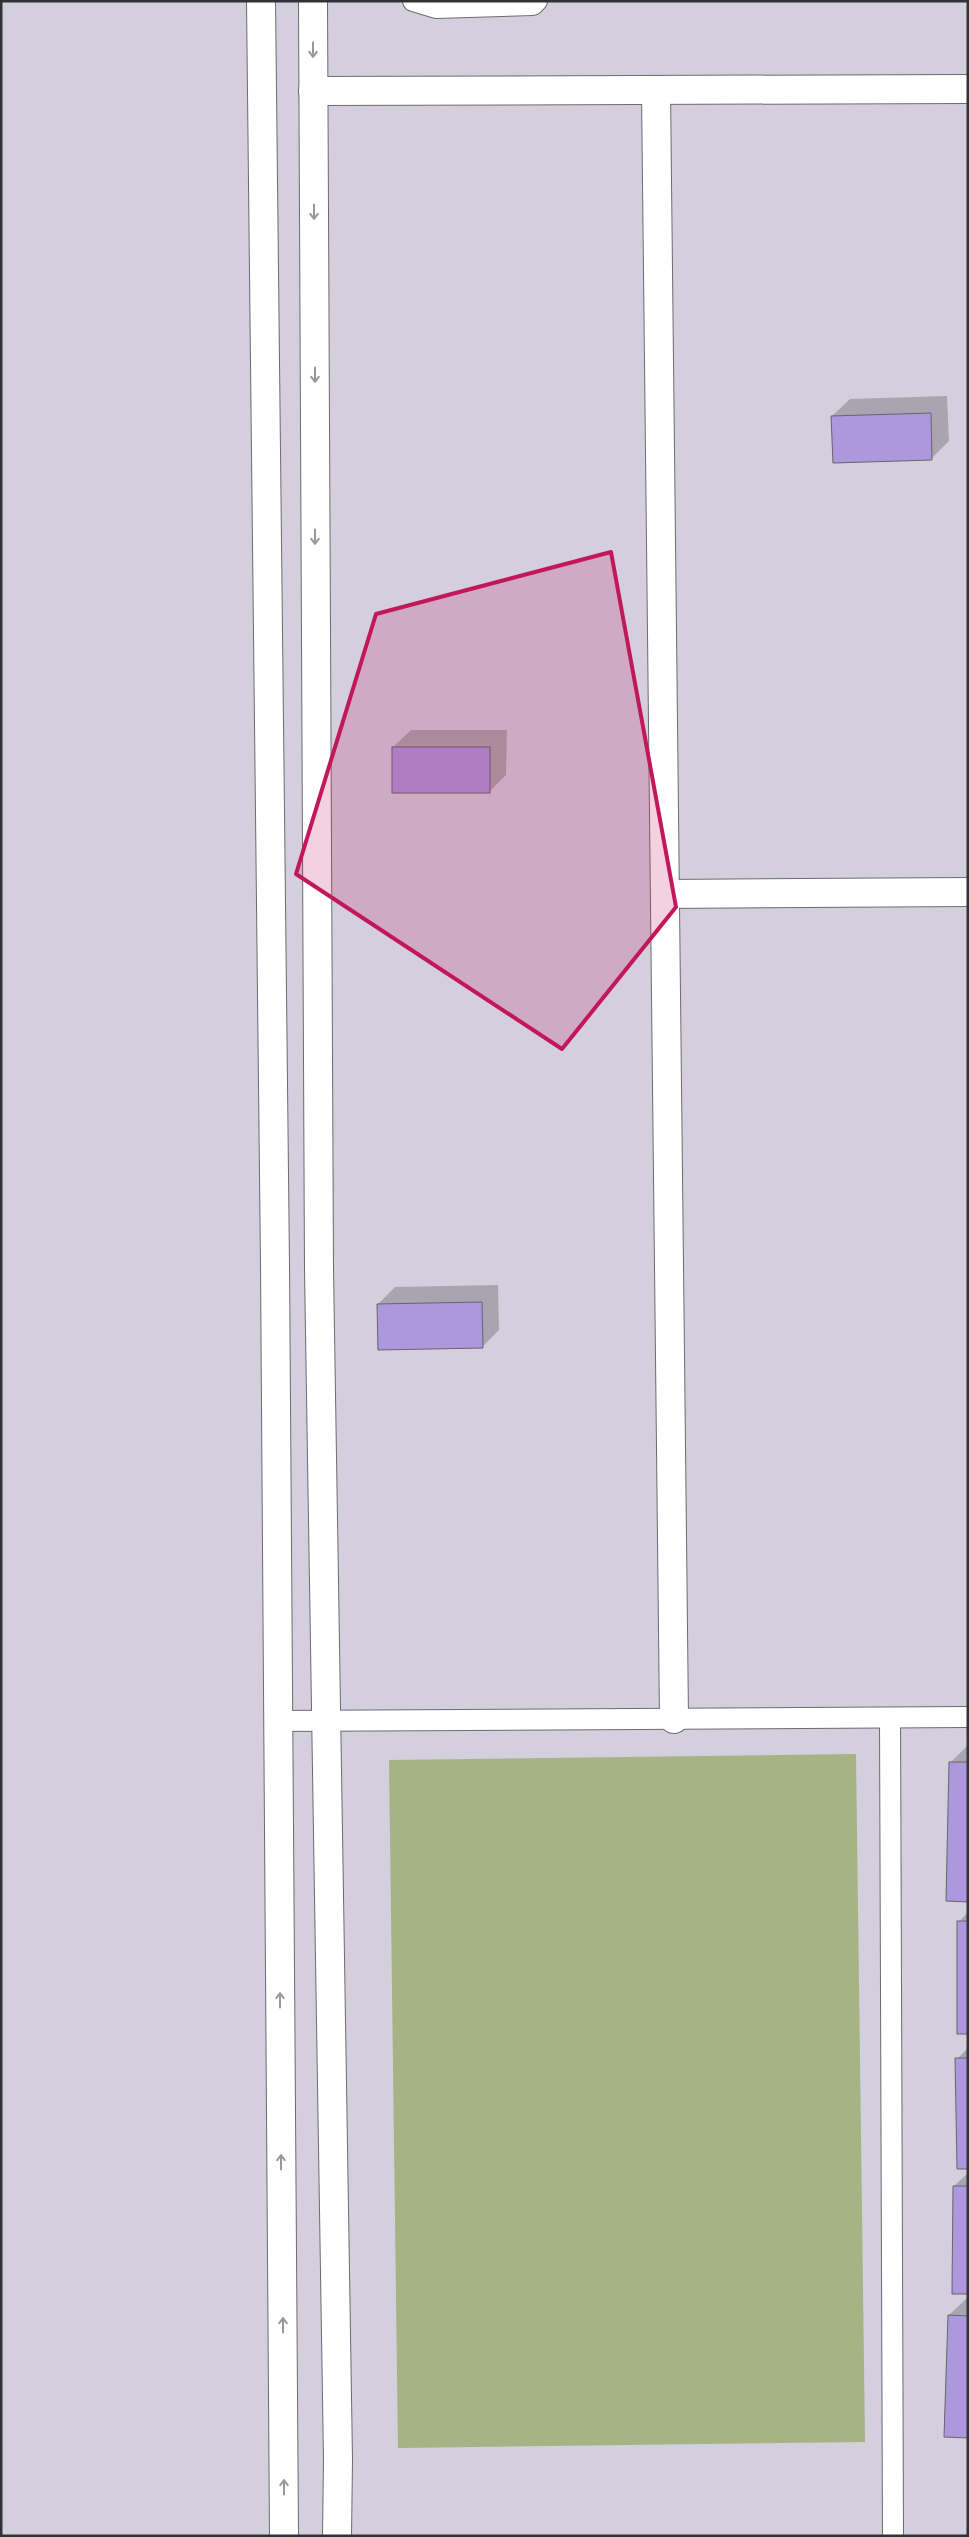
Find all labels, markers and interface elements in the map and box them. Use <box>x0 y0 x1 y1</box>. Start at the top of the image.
one-way arrow <box>308 42 318 58</box>
one-way arrow <box>309 204 319 220</box>
one-way arrow <box>310 366 320 383</box>
one-way arrow <box>310 529 320 545</box>
one-way arrow <box>275 1992 285 2008</box>
one-way arrow <box>276 2154 286 2170</box>
one-way arrow <box>278 2317 288 2333</box>
one-way arrow <box>279 2479 289 2496</box>

